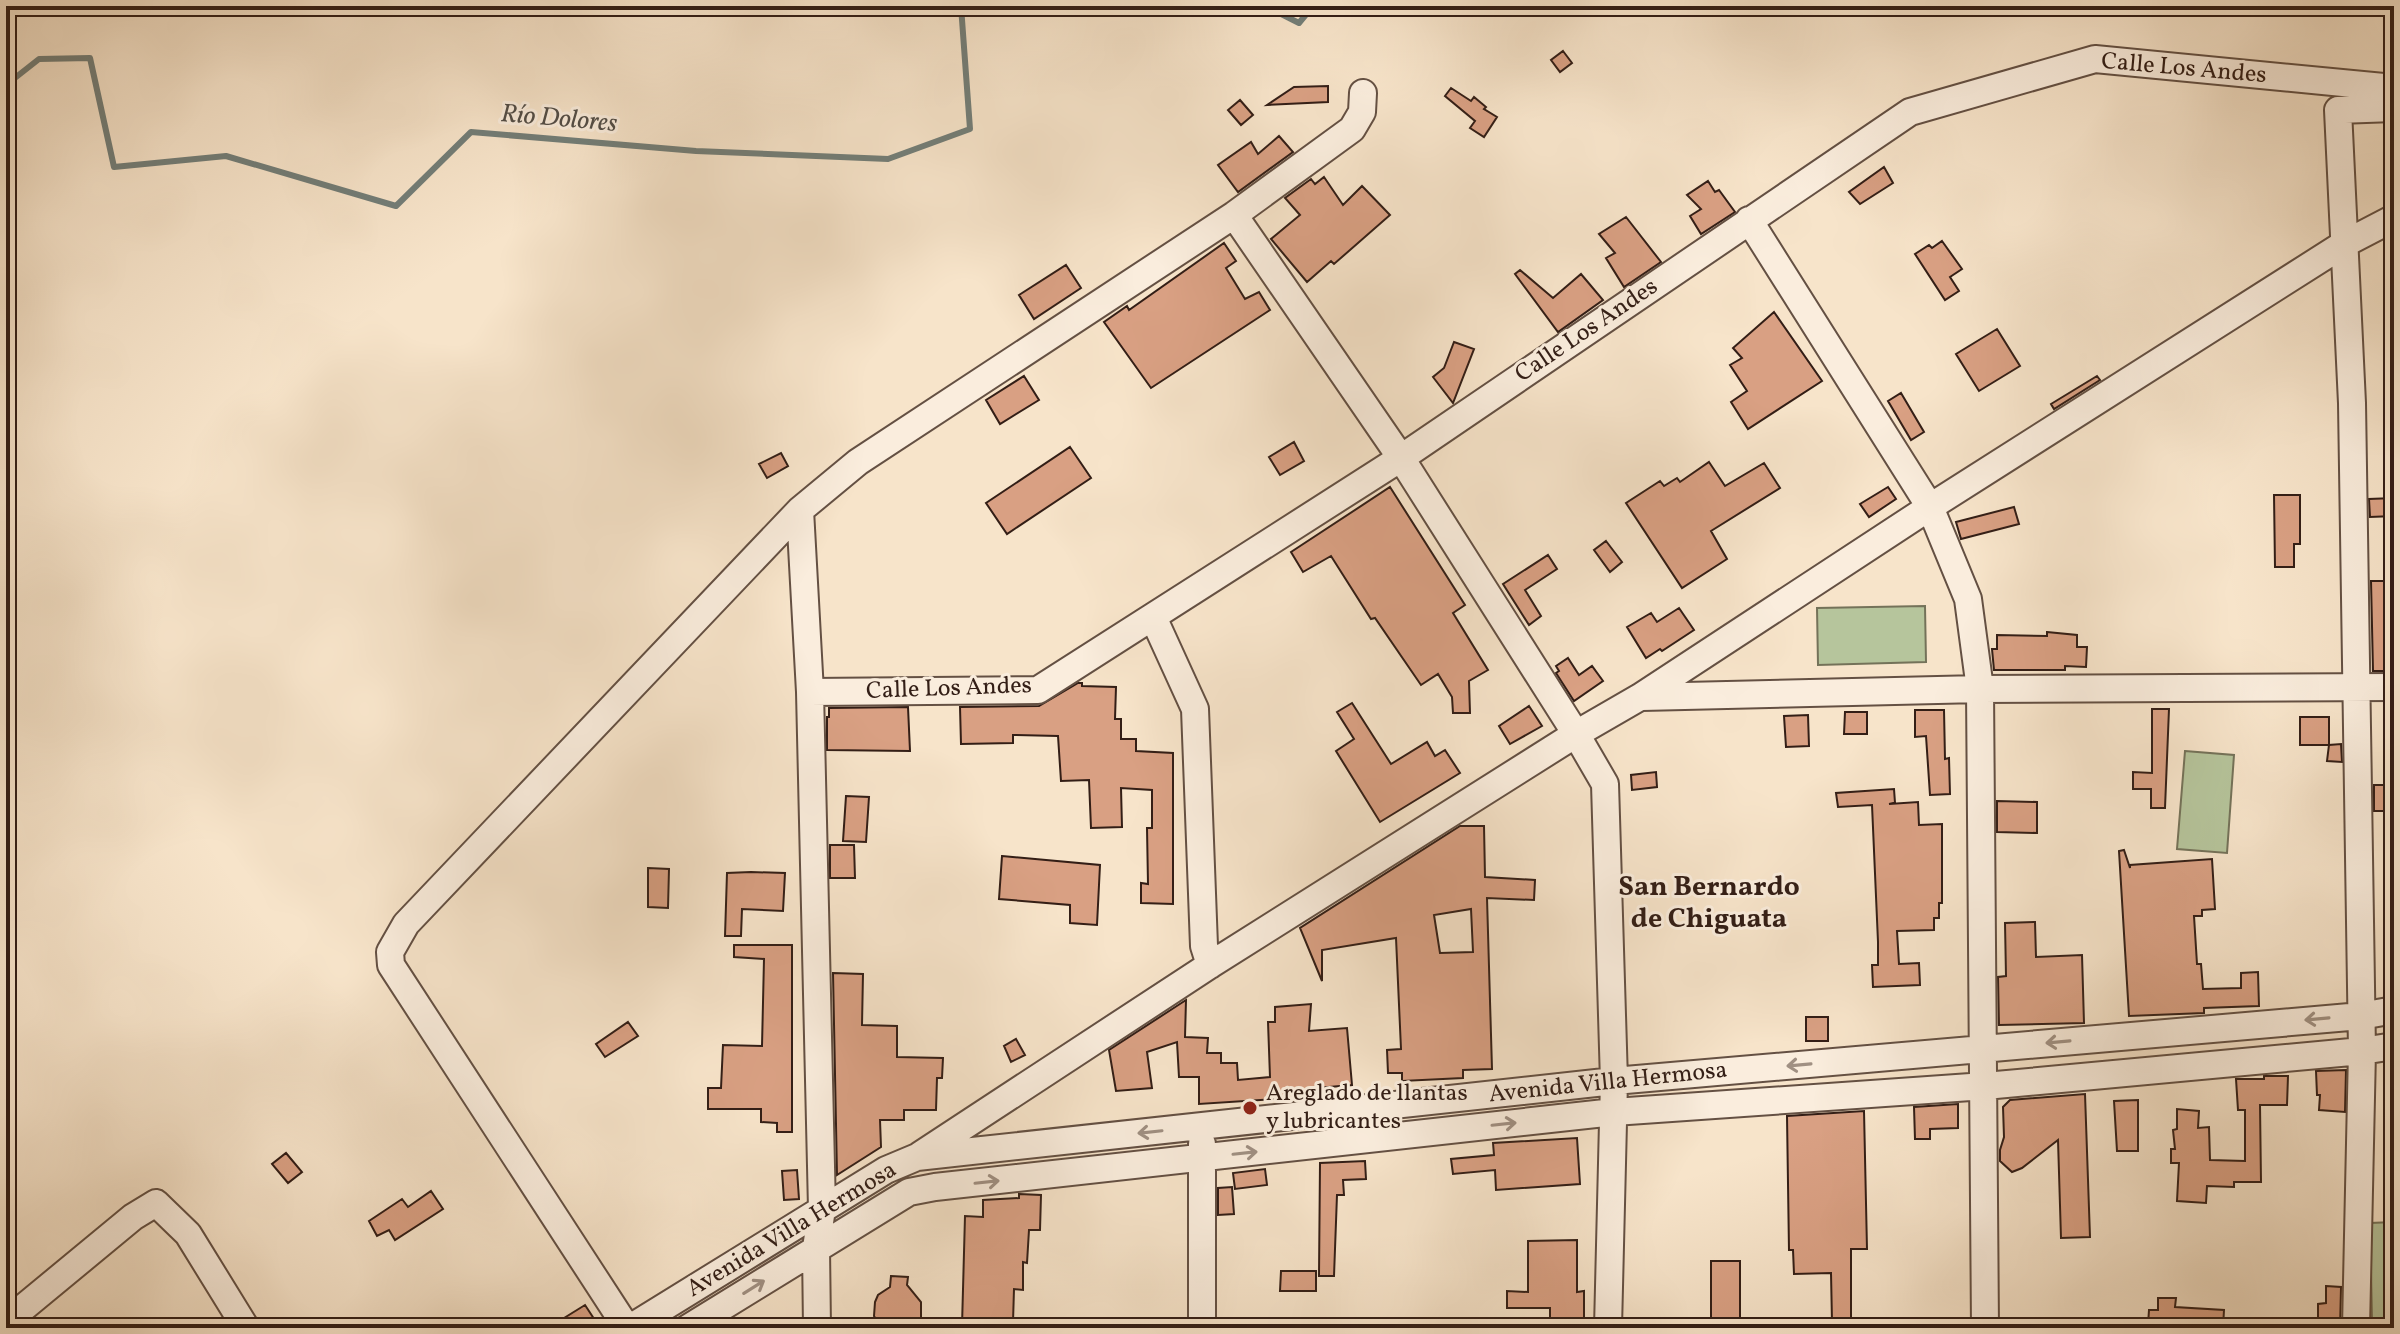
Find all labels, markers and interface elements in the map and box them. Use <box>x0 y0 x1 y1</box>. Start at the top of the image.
street label: Calle Los Andes <box>2100 45 2268 93</box>
water label: Río Dolores <box>499 96 619 142</box>
street label: Calle Los Andes <box>1509 271 1665 391</box>
street label: Calle Los Andes <box>866 669 1032 709</box>
district label: San Bernardo de Chiguata <box>1618 868 1800 939</box>
one-way arrow <box>2304 1012 2331 1027</box>
one-way arrow <box>2045 1035 2072 1050</box>
street label: Avenida Villa Hermosa <box>1487 1054 1729 1112</box>
one-way arrow <box>1786 1058 1813 1073</box>
place label: Areglado de llantas y lubricantes <box>1266 1077 1468 1139</box>
marker: Areglado de llantas y lubricantes <box>1241 1099 1259 1117</box>
one-way arrow <box>1490 1117 1517 1132</box>
one-way arrow <box>1137 1124 1164 1139</box>
one-way arrow <box>1231 1146 1258 1161</box>
street label: Avenida Villa Hermosa <box>681 1154 903 1306</box>
one-way arrow <box>973 1174 1000 1189</box>
one-way arrow <box>742 1278 765 1294</box>

